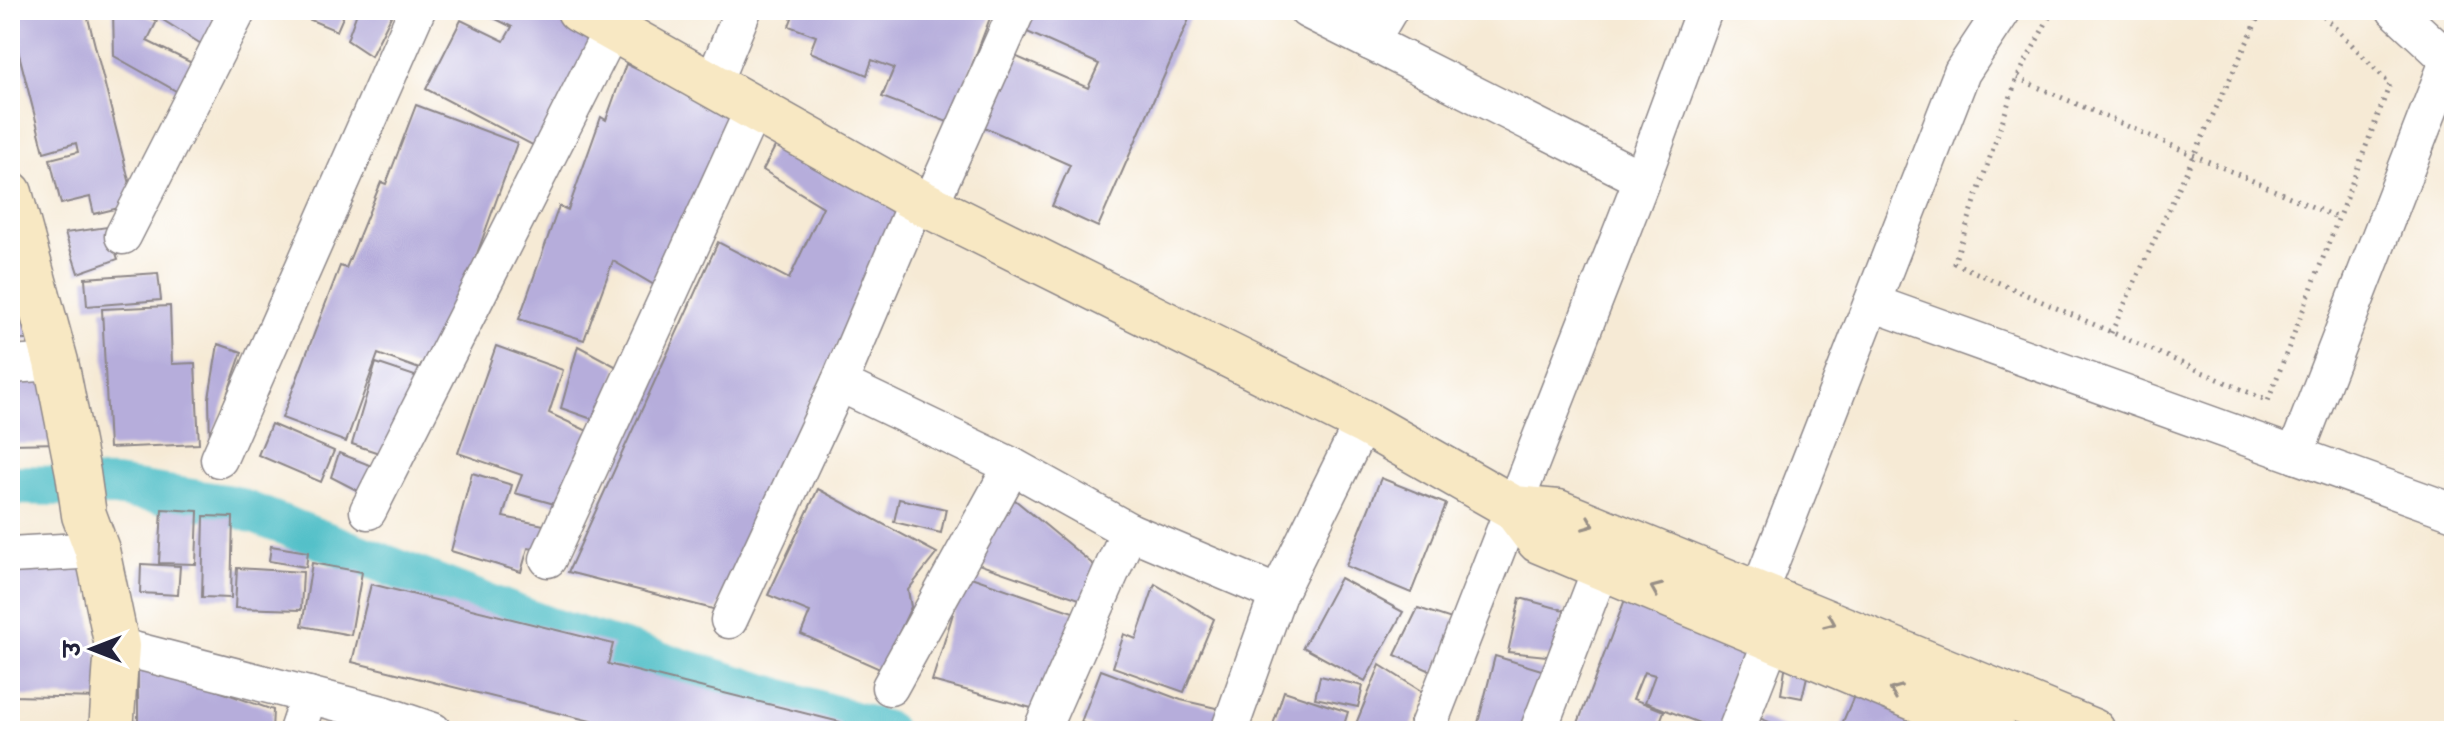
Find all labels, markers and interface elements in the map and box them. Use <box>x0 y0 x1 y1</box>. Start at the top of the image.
one-way arrow <box>1581 514 1595 531</box>
one-way arrow <box>1649 582 1664 598</box>
north arrow <box>52 609 132 689</box>
one-way arrow <box>1822 612 1836 628</box>
text: उ <box>59 639 87 658</box>
one-way arrow <box>1889 684 1903 701</box>

